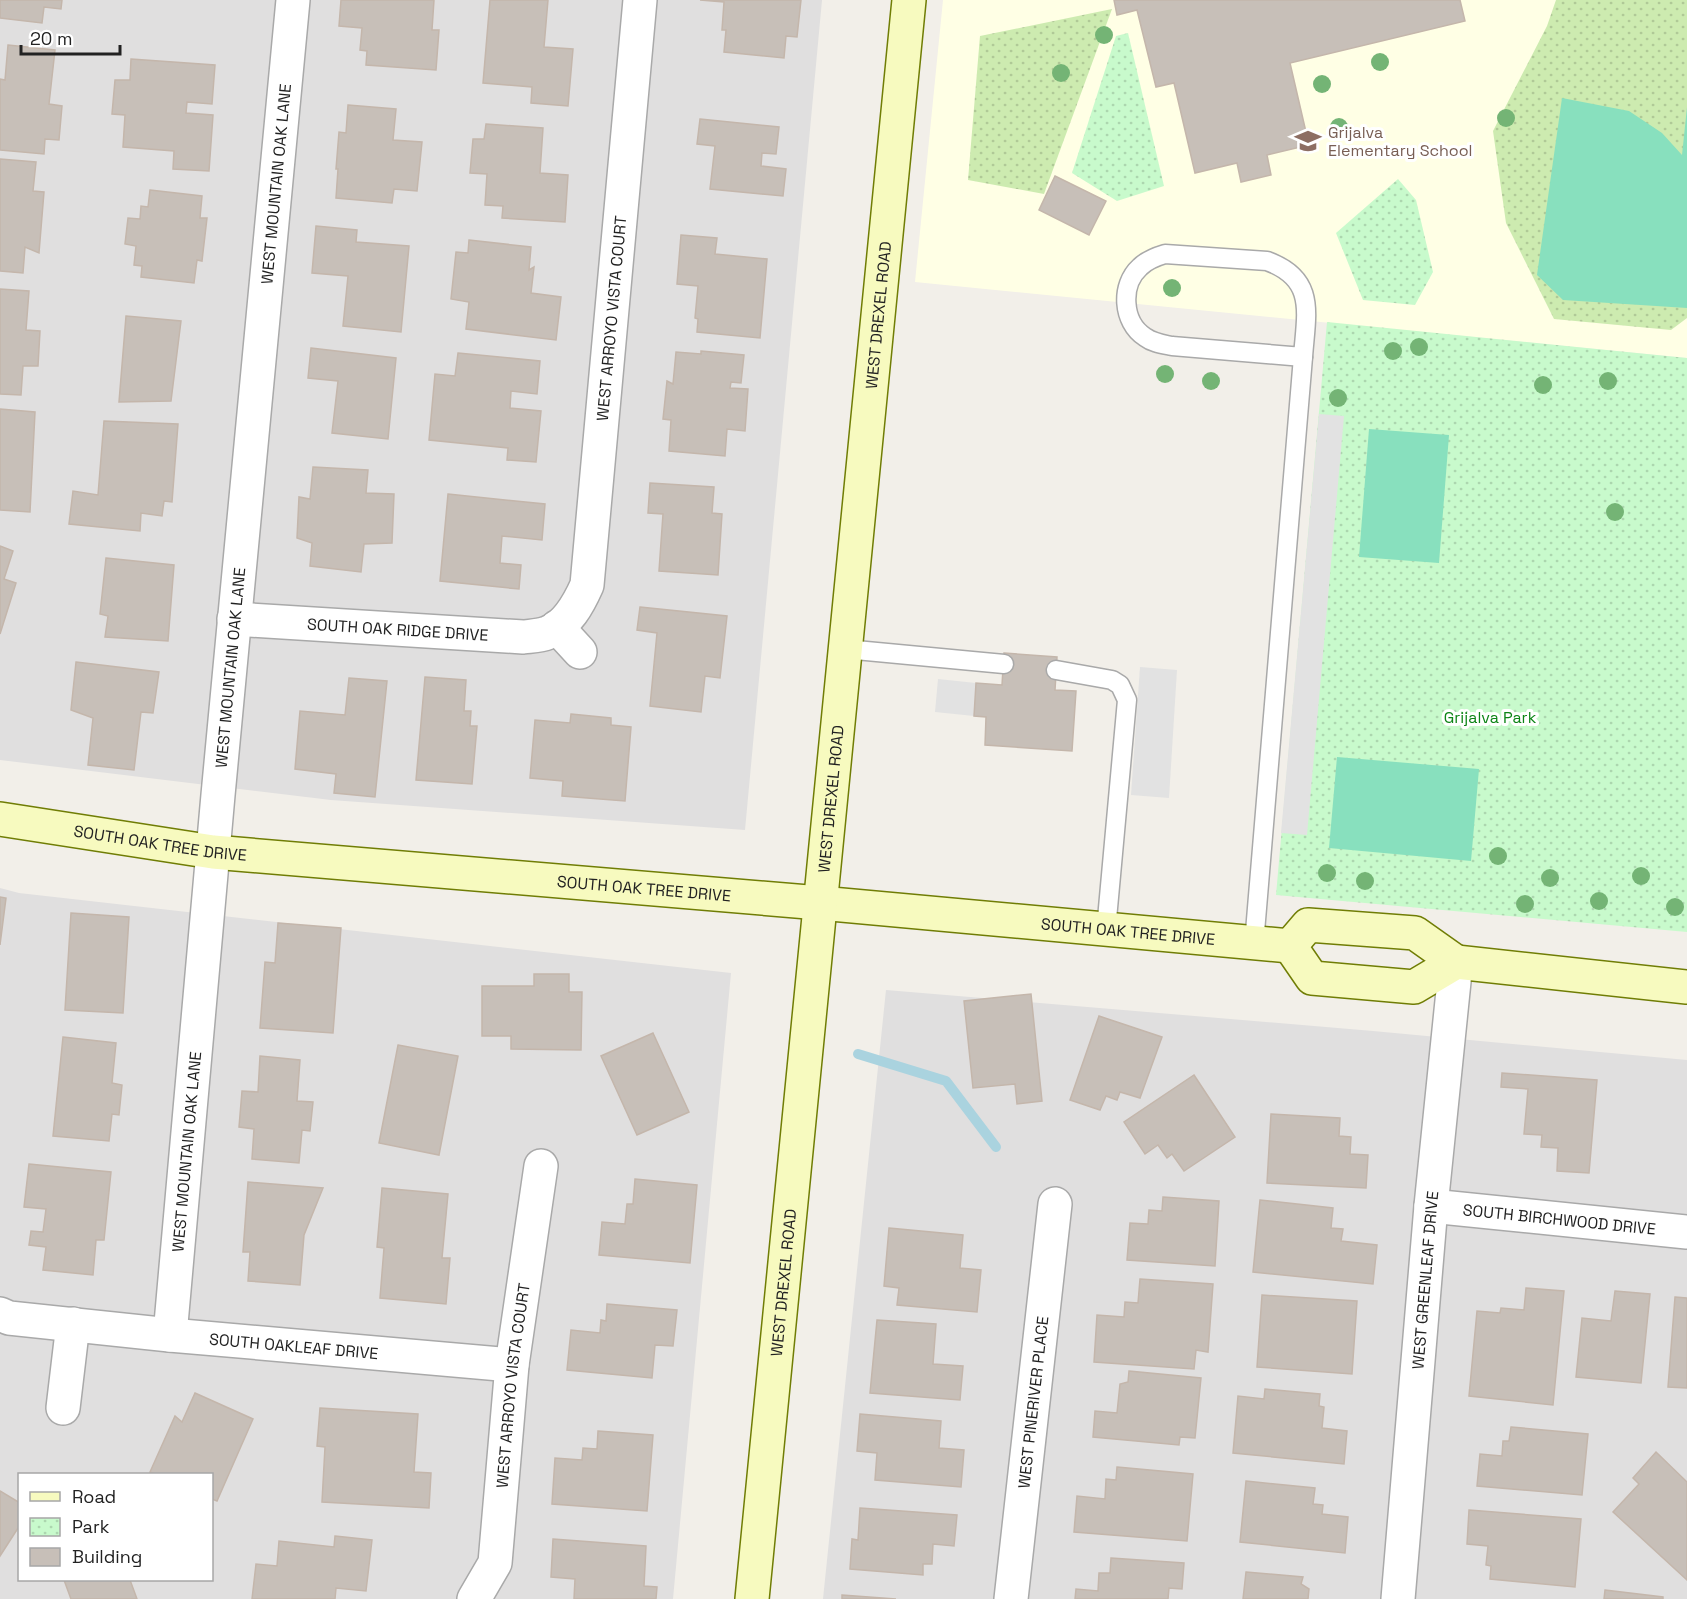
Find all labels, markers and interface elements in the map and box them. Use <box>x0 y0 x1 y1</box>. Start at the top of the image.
scale bar <box>21 18 120 56</box>
text: 20 m <box>30 27 73 50</box>
street label: WEST MOUNTAIN OAK LANE <box>256 83 296 285</box>
place label: Grijalva Elementary School <box>1328 122 1473 161</box>
school or university icon: Grijalva Elementary School <box>1293 126 1323 156</box>
street label: WEST ARROYO VISTA COURT <box>592 215 631 422</box>
street label: WEST DREXEL ROAD <box>861 240 896 390</box>
street label: WEST MOUNTAIN OAK LANE <box>211 567 250 769</box>
street label: SOUTH OAK RIDGE DRIVE <box>306 614 489 646</box>
park label: Grijalva Park <box>1444 707 1537 728</box>
street label: WEST DREXEL ROAD <box>813 724 849 874</box>
street label: SOUTH OAK TREE DRIVE <box>72 821 247 866</box>
street label: SOUTH OAK TREE DRIVE <box>556 871 732 906</box>
street label: SOUTH OAK TREE DRIVE <box>1040 913 1216 950</box>
street label: WEST MOUNTAIN OAK LANE <box>167 1051 206 1253</box>
street label: WEST GREENLEAF DRIVE <box>1407 1190 1443 1370</box>
street label: SOUTH BIRCHWOOD DRIVE <box>1462 1199 1657 1240</box>
street label: WEST DREXEL ROAD <box>766 1208 801 1357</box>
street label: WEST ARROYO VISTA COURT <box>491 1282 535 1489</box>
street label: WEST PINERIVER PLACE <box>1013 1315 1053 1490</box>
street label: SOUTH OAKLEAF DRIVE <box>208 1328 379 1364</box>
legend <box>18 1473 213 1581</box>
text: Road <box>72 1485 116 1508</box>
text: Park <box>72 1515 110 1538</box>
text: Building <box>72 1545 142 1568</box>

